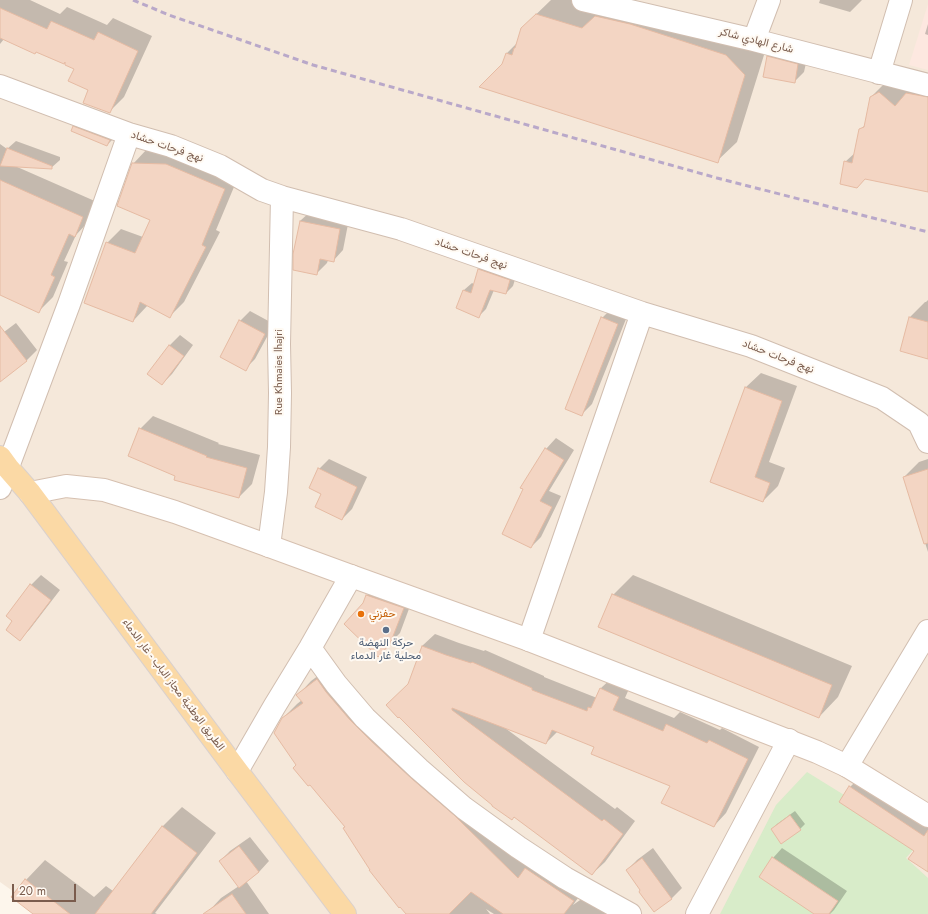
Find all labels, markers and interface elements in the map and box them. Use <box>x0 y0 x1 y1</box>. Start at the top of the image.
street label: شارع الهادي شاكر <box>717 25 795 57</box>
street label: نهج فرحات حشاد <box>129 128 205 166</box>
street label: نهج فرحات حشاد <box>433 235 509 273</box>
street label: Rue Khmaies lhajri <box>272 329 286 415</box>
street label: نهج فرحات حشاد <box>740 337 816 377</box>
place label: حفزني <box>369 607 396 621</box>
marker: حفزني <box>356 609 366 619</box>
street label: الطريق الوطنية مجاز الباب - غار الدماء <box>119 616 227 754</box>
marker: حركة النهضة محلية غار الدماء <box>381 625 391 635</box>
place label: حركة النهضة محلية غار الدماء <box>351 636 421 662</box>
scale bar <box>14 876 78 902</box>
text: 20 m <box>19 882 46 900</box>

